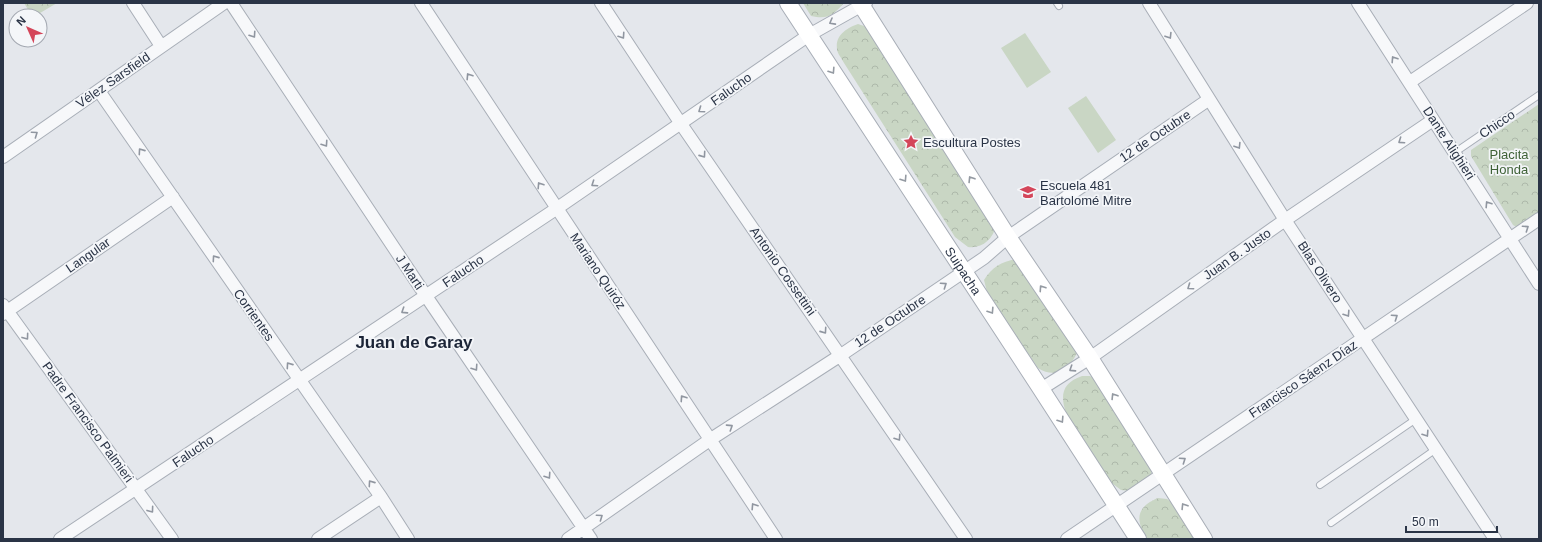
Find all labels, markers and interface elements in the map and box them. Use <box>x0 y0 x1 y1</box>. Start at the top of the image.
north arrow <box>8 8 48 48</box>
text: N <box>14 14 28 28</box>
one-way arrow <box>829 18 836 25</box>
one-way arrow <box>248 31 255 38</box>
one-way arrow <box>617 31 624 38</box>
one-way arrow <box>1165 32 1172 39</box>
street label: Vélez Sarsfield <box>73 49 153 111</box>
one-way arrow <box>1392 56 1399 63</box>
one-way arrow <box>827 67 835 74</box>
street label: Falucho <box>708 70 754 108</box>
one-way arrow <box>467 74 474 81</box>
street label: Dante Alighieri <box>1420 104 1478 182</box>
one-way arrow <box>698 105 705 112</box>
street label: 12 de Octubre <box>1117 107 1193 165</box>
street label: Chicco <box>1476 107 1518 141</box>
one-way arrow <box>31 132 38 139</box>
place icon: Escultura Postes <box>902 133 920 151</box>
place label: Escultura Postes <box>923 135 1021 150</box>
one-way arrow <box>1398 136 1405 144</box>
one-way arrow <box>320 140 328 147</box>
one-way arrow <box>1233 142 1241 149</box>
park label: Placita Honda <box>1489 147 1529 177</box>
one-way arrow <box>138 148 146 155</box>
one-way arrow <box>698 151 705 158</box>
one-way arrow <box>899 175 906 182</box>
one-way arrow <box>968 176 976 183</box>
place label: Escuela 481 Bartolomé Mitre <box>1040 178 1132 208</box>
one-way arrow <box>591 179 598 186</box>
one-way arrow <box>538 182 545 189</box>
school or university icon: Escuela 481 Bartolomé Mitre <box>1019 183 1037 201</box>
one-way arrow <box>1485 201 1492 208</box>
street label: Antonio Cossettini <box>747 224 819 318</box>
street label: Juan B. Justo <box>1200 225 1274 283</box>
one-way arrow <box>1521 226 1528 233</box>
street label: Mariano Quiróz <box>567 230 629 312</box>
street label: Langular <box>63 234 114 276</box>
street label: Blas Olivero <box>1295 239 1345 305</box>
street label: Suipacha <box>942 244 985 298</box>
street label: J Marti <box>393 252 427 292</box>
street label: Falucho <box>440 252 486 290</box>
one-way arrow <box>212 255 220 262</box>
one-way arrow <box>1187 282 1194 290</box>
one-way arrow <box>939 283 946 290</box>
one-way arrow <box>1040 285 1047 292</box>
street label: Corrientes <box>231 286 278 344</box>
street label: 12 de Octubre <box>852 292 928 350</box>
one-way arrow <box>401 306 408 314</box>
one-way arrow <box>986 307 993 314</box>
one-way arrow <box>1342 310 1350 317</box>
one-way arrow <box>1391 314 1398 321</box>
one-way arrow <box>819 327 827 334</box>
one-way arrow <box>21 332 28 339</box>
district label: Juan de Garay <box>355 333 473 352</box>
street label: Francisco Sáenz Díaz <box>1246 337 1360 421</box>
street label: Padre Francisco Palmieri <box>39 359 137 485</box>
one-way arrow <box>286 362 294 369</box>
one-way arrow <box>470 364 478 371</box>
one-way arrow <box>1069 364 1076 372</box>
one-way arrow <box>1111 393 1119 400</box>
one-way arrow <box>680 395 688 402</box>
one-way arrow <box>1057 416 1064 423</box>
one-way arrow <box>726 424 733 431</box>
one-way arrow <box>1421 430 1428 437</box>
street label: Falucho <box>170 432 216 470</box>
one-way arrow <box>893 434 900 441</box>
one-way arrow <box>1179 458 1186 465</box>
one-way arrow <box>543 472 551 479</box>
one-way arrow <box>368 480 376 487</box>
one-way arrow <box>1181 503 1188 510</box>
one-way arrow <box>752 504 759 511</box>
one-way arrow <box>147 506 154 513</box>
scale bar <box>1406 508 1497 534</box>
one-way arrow <box>596 515 603 522</box>
text: 50 m <box>1412 515 1439 529</box>

